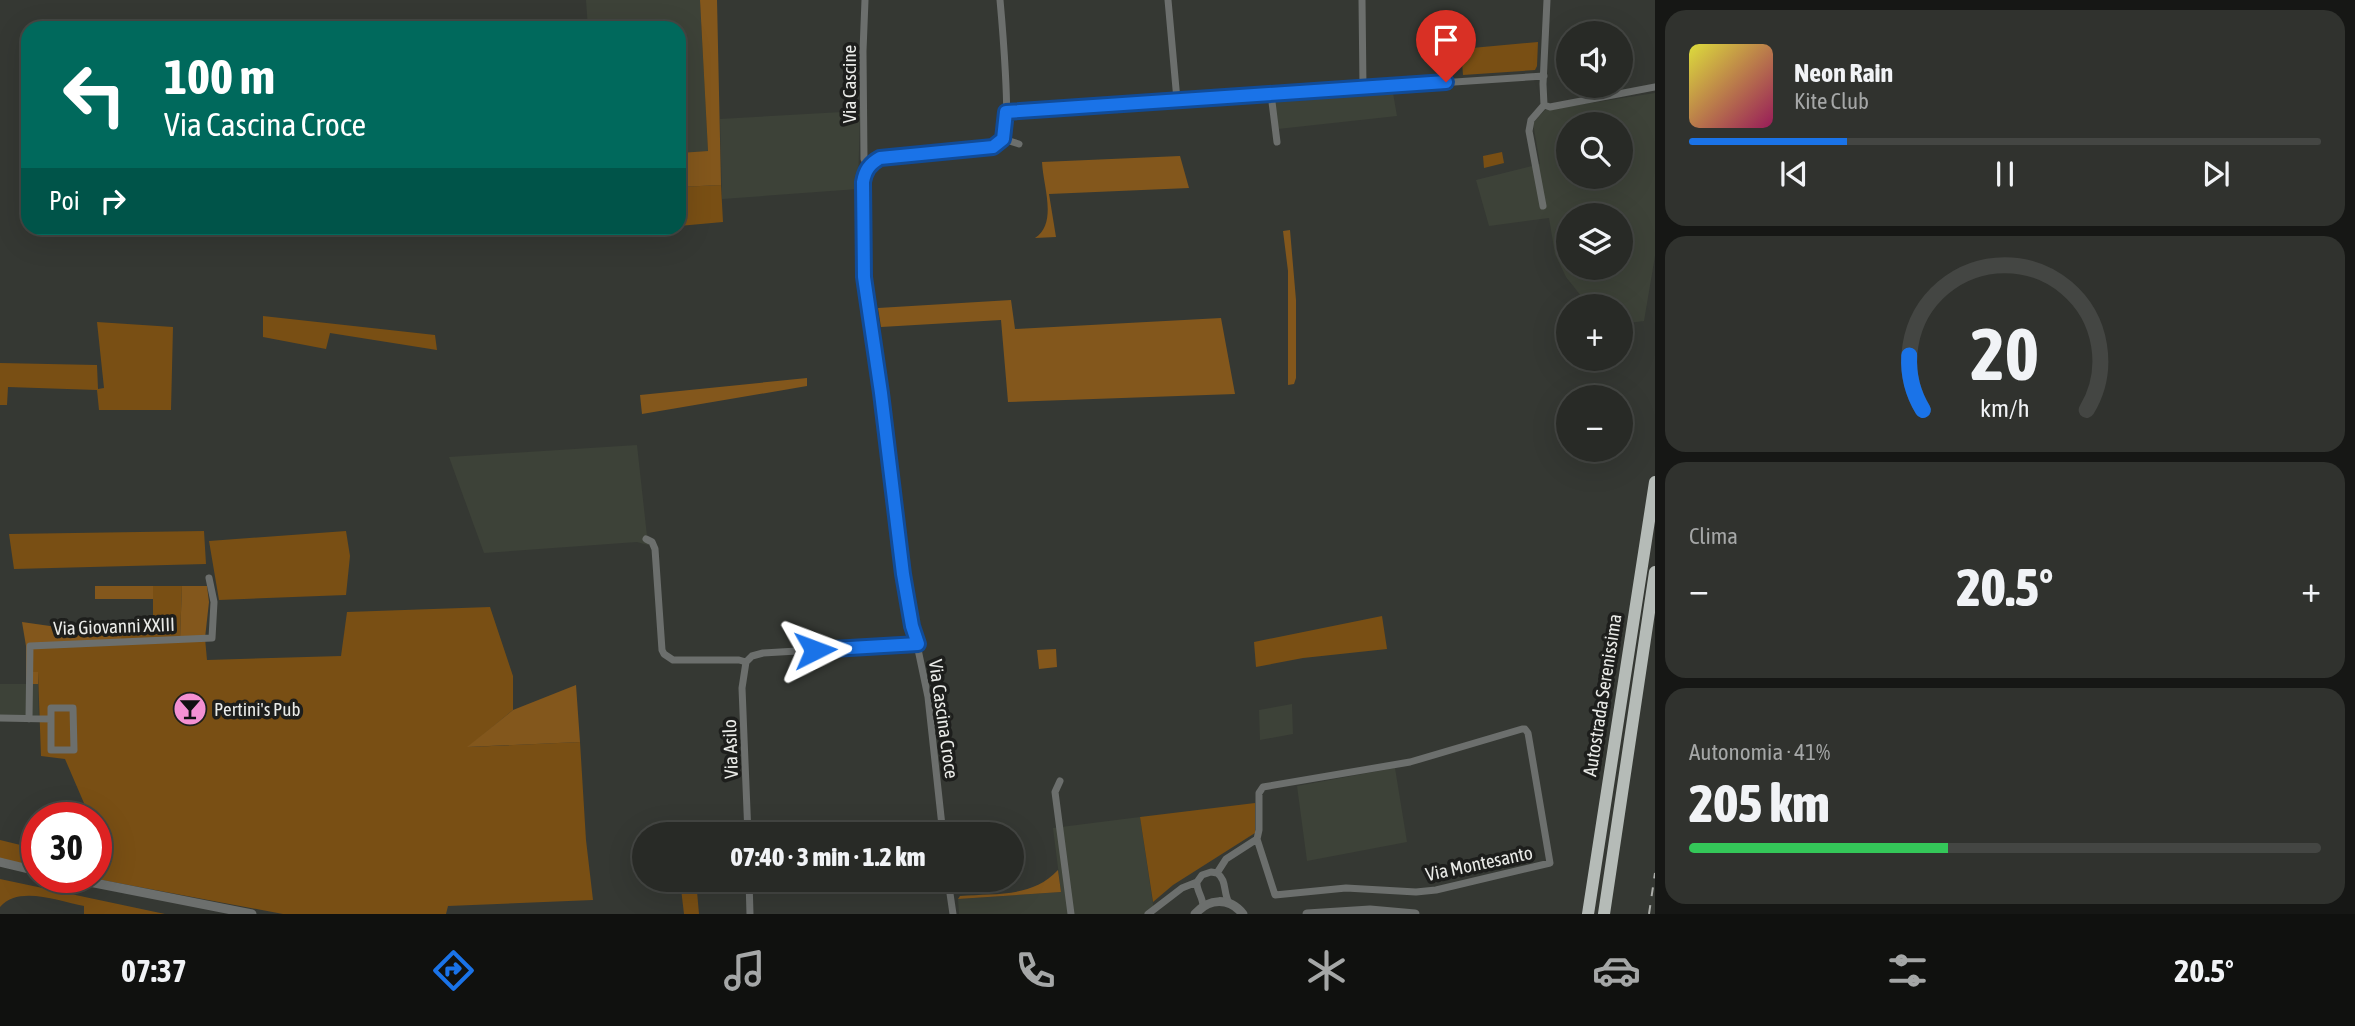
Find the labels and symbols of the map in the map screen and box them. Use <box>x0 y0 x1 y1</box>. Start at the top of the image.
pin <box>1416 10 1476 82</box>
street label: Via Cascine <box>838 45 860 123</box>
street label: Autostrada Serenissima <box>1578 612 1626 778</box>
street label: Via Giovanni XXIII <box>53 613 175 639</box>
position arrow <box>778 613 852 687</box>
street label: Via Cascina Croce <box>925 658 963 780</box>
bar icon: Pertini's Pub <box>171 690 209 728</box>
place label: Pertini's Pub <box>214 698 301 720</box>
street label: Via Asilo <box>718 719 742 779</box>
speed limit sign: 30 <box>21 802 112 893</box>
street label: Via Montesanto <box>1423 841 1535 885</box>

